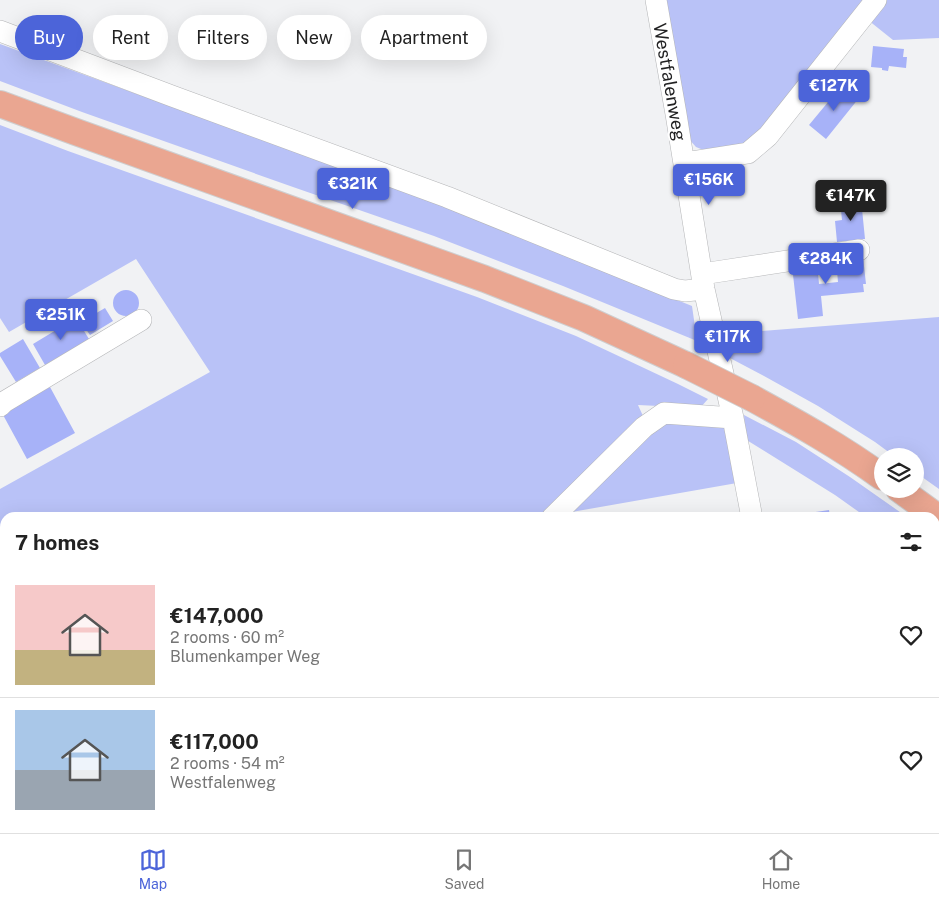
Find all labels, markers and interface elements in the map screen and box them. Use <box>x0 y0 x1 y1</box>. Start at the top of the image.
chip: Buy <box>15 15 83 60</box>
chip: Rent <box>93 15 168 60</box>
chip: Filters <box>178 15 267 60</box>
chip: New <box>277 15 351 60</box>
chip: Apartment <box>361 15 487 60</box>
street label: Westfalenweg <box>649 21 691 143</box>
pin: €127K <box>799 70 869 112</box>
text: €127K <box>810 76 858 95</box>
pin: €156K <box>674 164 744 206</box>
pin: €321K <box>318 168 388 210</box>
text: €156K <box>684 170 734 189</box>
text: €321K <box>328 174 378 193</box>
pin: €147K <box>816 180 886 222</box>
text: €147K <box>826 186 876 205</box>
pin: €284K <box>791 242 861 285</box>
text: €284K <box>799 249 853 268</box>
pin: €251K <box>26 298 96 341</box>
text: €251K <box>36 305 86 324</box>
pin: €117K <box>693 320 763 363</box>
text: €117K <box>705 327 751 346</box>
map controls <box>874 448 924 498</box>
button: layers <box>874 448 924 498</box>
icon: filters <box>897 528 925 556</box>
text: 7 homes <box>15 530 99 555</box>
text: €147,000 <box>170 603 264 628</box>
icon: home <box>55 605 115 665</box>
icon: heart <box>897 621 925 649</box>
text: 2 rooms · 60 m² <box>170 628 284 647</box>
text: Blumenkamper Weg <box>170 647 320 666</box>
text: €117,000 <box>170 729 259 754</box>
icon: home <box>55 730 115 790</box>
icon: heart <box>897 746 925 774</box>
text: 2 rooms · 54 m² <box>170 754 285 773</box>
text: Westfalenweg <box>170 773 276 792</box>
tab: Map <box>139 846 167 892</box>
tab: Saved <box>444 846 484 892</box>
tab: Home <box>762 846 800 892</box>

